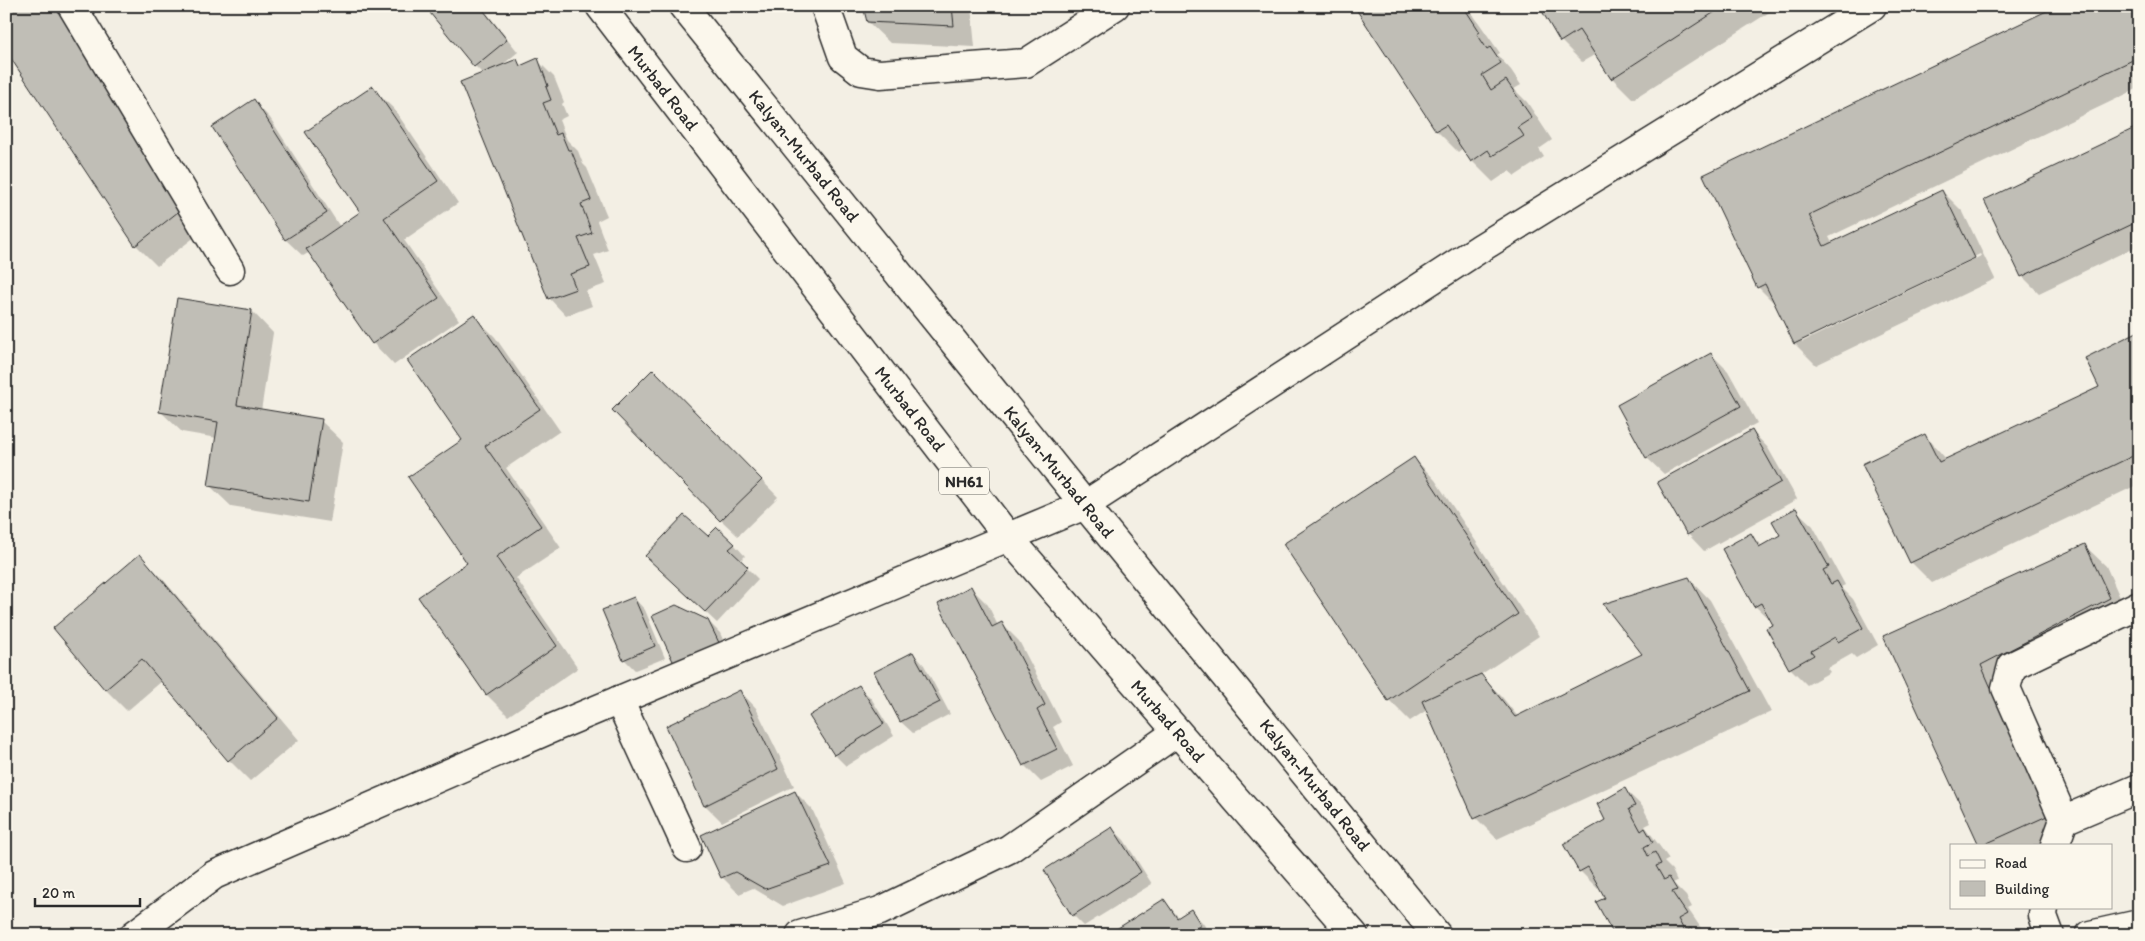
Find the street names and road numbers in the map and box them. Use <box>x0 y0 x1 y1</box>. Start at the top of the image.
street label: Murbad Road <box>623 41 703 135</box>
street label: Kalyan-Murbad Road <box>744 85 864 227</box>
street label: Murbad Road <box>870 362 950 456</box>
street label: Kalyan-Murbad Road <box>999 401 1119 543</box>
road number: NH61 <box>939 468 989 494</box>
street label: Murbad Road <box>1126 675 1210 767</box>
street label: Kalyan-Murbad Road <box>1255 714 1375 856</box>

